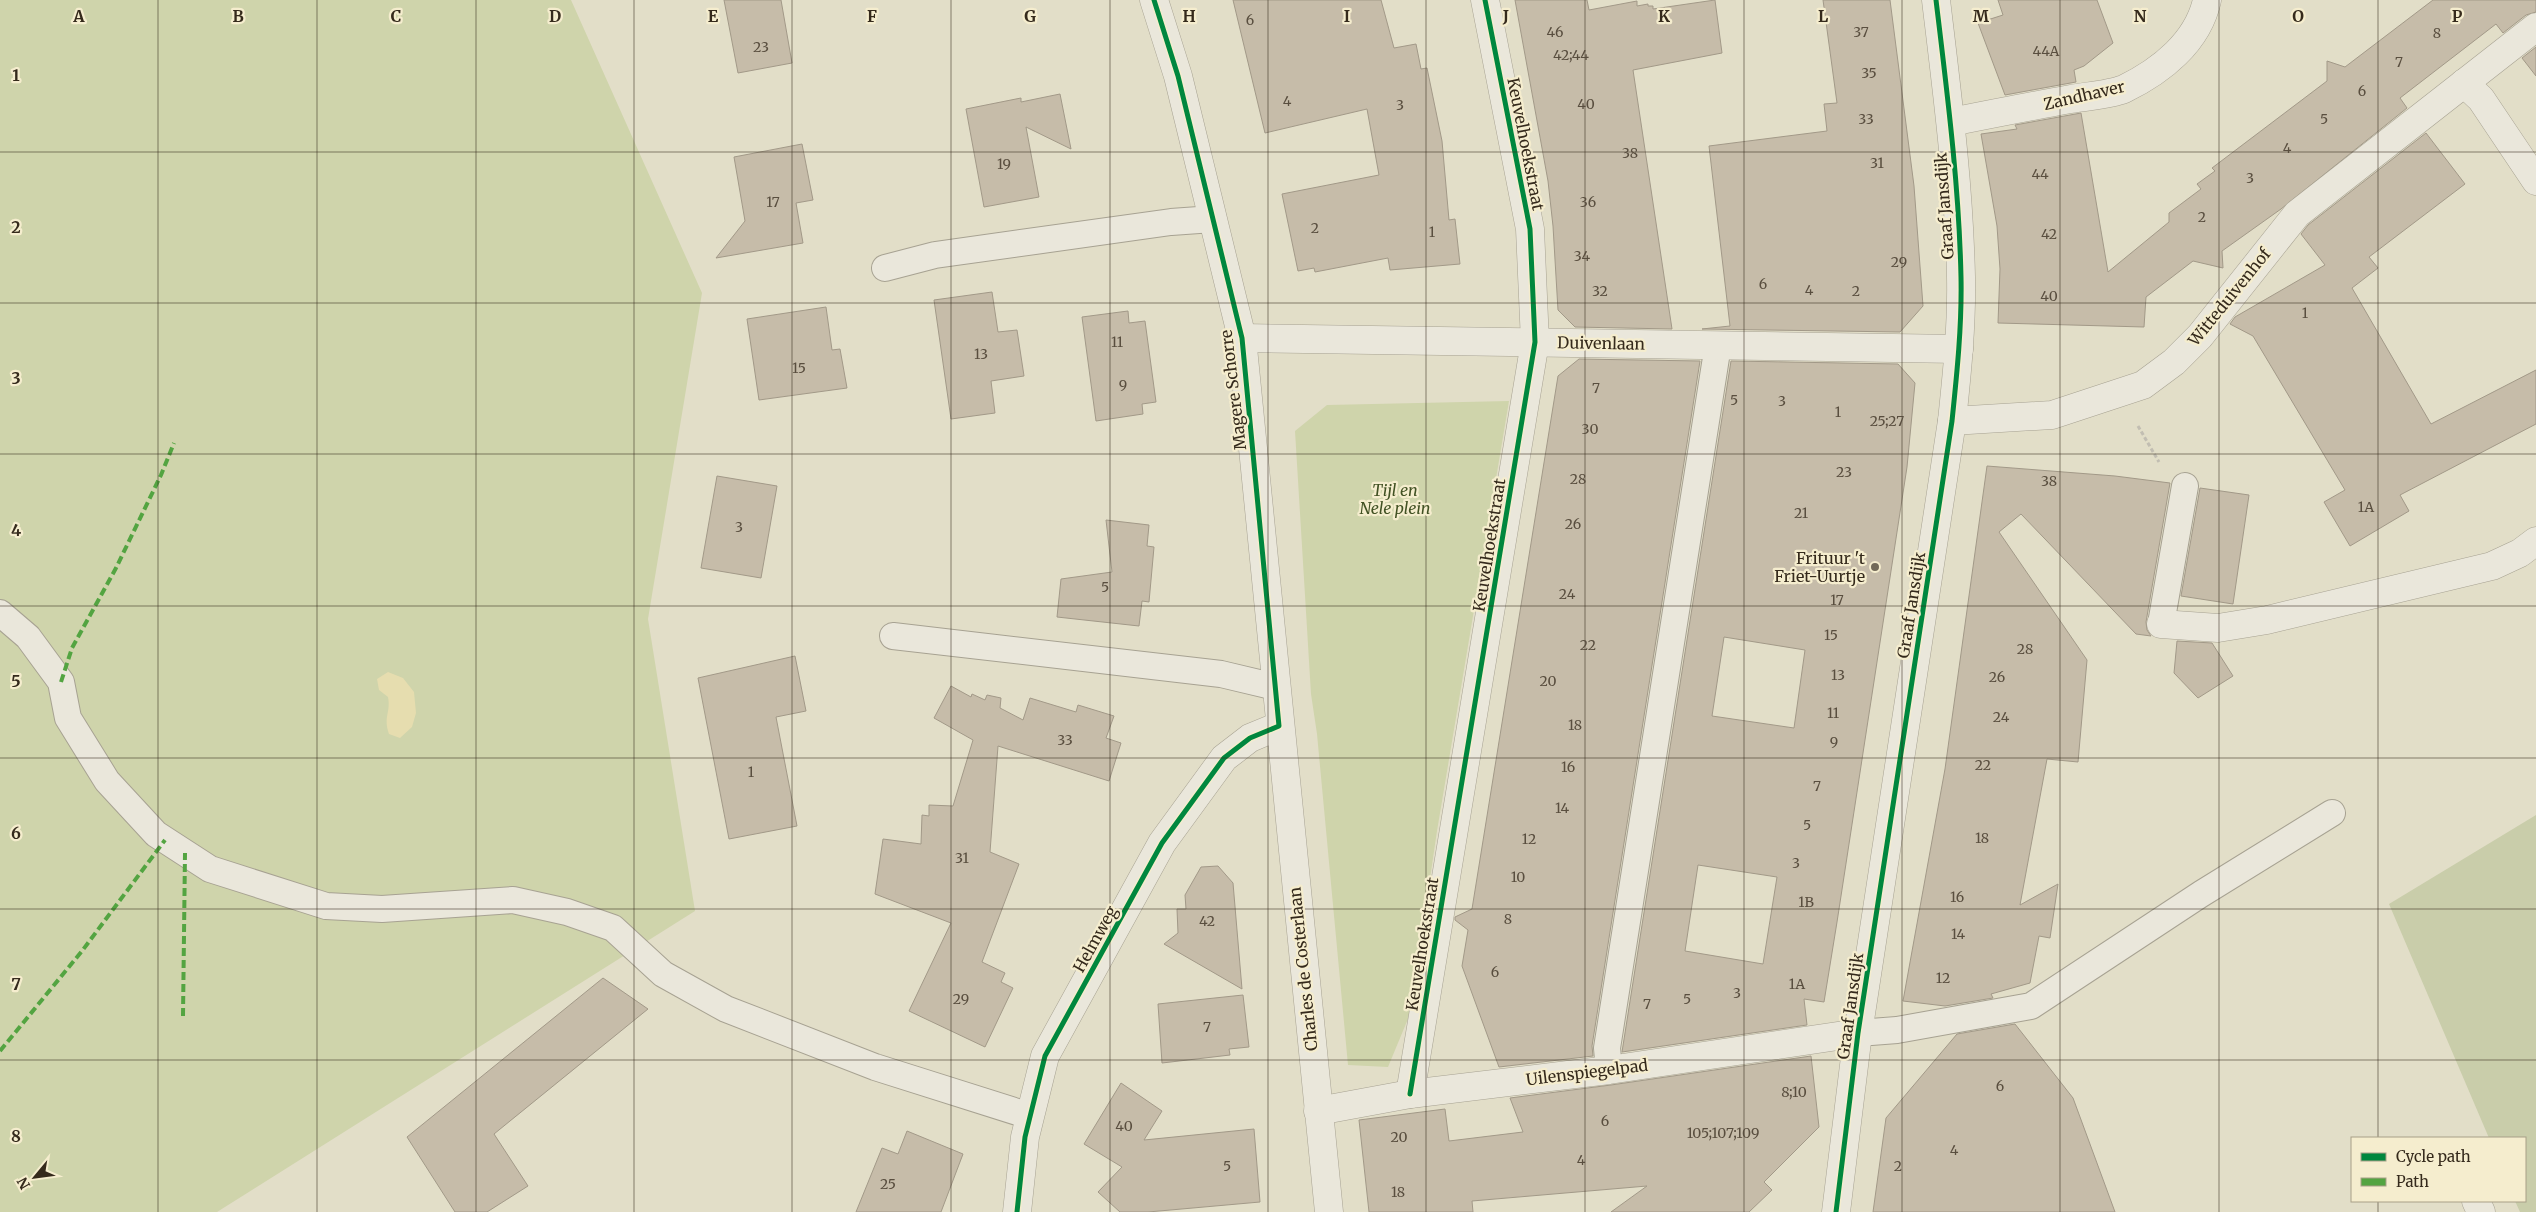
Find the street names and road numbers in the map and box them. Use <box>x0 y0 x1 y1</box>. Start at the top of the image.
street label: Keuvelhoekstraat <box>1503 76 1549 213</box>
street label: Zandhaver <box>2041 76 2127 114</box>
street label: Graaf Jansdijk <box>1930 151 1958 260</box>
street label: Witteduivenhof <box>2183 243 2275 351</box>
street label: Magere Schorre <box>1216 329 1250 451</box>
street label: Duivenlaan <box>1557 332 1646 354</box>
street label: Keuvelhoekstraat <box>1469 476 1510 613</box>
street label: Graaf Jansdijk <box>1893 550 1929 660</box>
street label: Keuvelhoekstraat <box>1402 875 1443 1012</box>
street label: Charles de Costerlaan <box>1284 886 1322 1052</box>
street label: Helmweg <box>1069 902 1122 976</box>
street label: Graaf Jansdijk <box>1833 951 1867 1061</box>
street label: Uilenspiegelpad <box>1525 1055 1649 1089</box>

